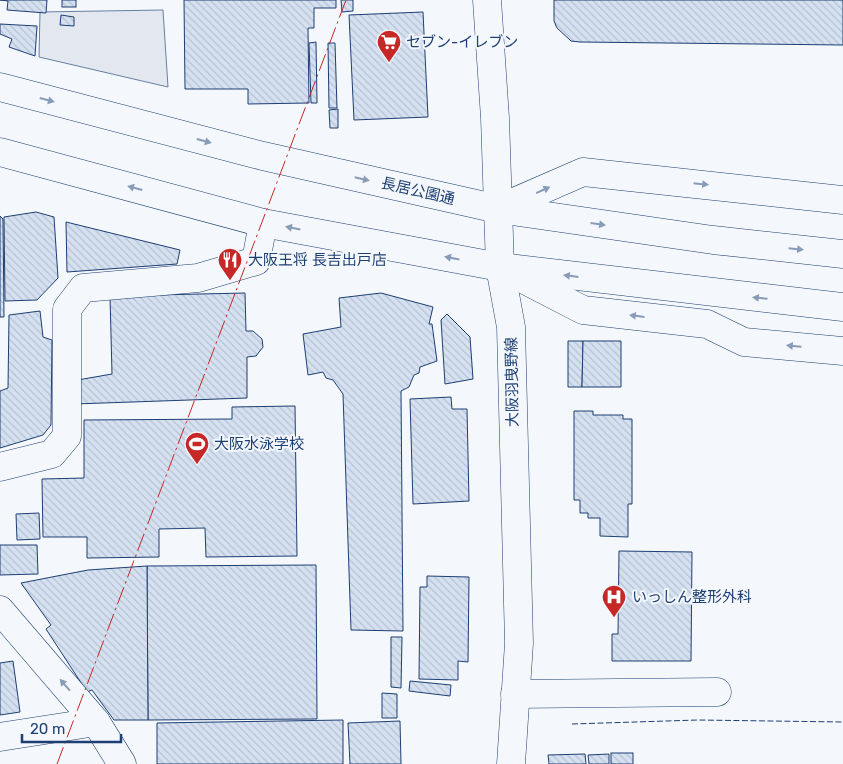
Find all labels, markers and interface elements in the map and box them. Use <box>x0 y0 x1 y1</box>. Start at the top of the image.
supermarket icon: セブン-イレブン <box>376 29 402 63</box>
place label: セブン-イレブン <box>406 33 518 51</box>
one-way arrow <box>40 96 55 104</box>
one-way arrow <box>197 137 212 145</box>
street label: 長居公園通 <box>379 174 457 208</box>
one-way arrow <box>355 175 370 183</box>
one-way arrow <box>693 181 709 189</box>
one-way arrow <box>127 184 142 192</box>
one-way arrow <box>536 185 550 193</box>
one-way arrow <box>590 220 606 228</box>
one-way arrow <box>285 224 300 232</box>
one-way arrow <box>788 245 804 253</box>
restaurant icon: 大阪王将 長吉出戸店 <box>217 247 243 281</box>
place label: 大阪王将 長吉出戸店 <box>248 251 387 269</box>
one-way arrow <box>444 254 460 262</box>
one-way arrow <box>562 272 578 280</box>
one-way arrow <box>751 294 767 302</box>
one-way arrow <box>628 312 644 320</box>
street label: 大阪羽曳野線 <box>502 337 522 427</box>
one-way arrow <box>786 342 802 350</box>
sports icon: 大阪水泳学校 <box>184 431 210 465</box>
place label: 大阪水泳学校 <box>214 435 304 453</box>
hospital icon: いっしん整形外科 <box>601 584 627 618</box>
place label: いっしん整形外科 <box>632 588 752 606</box>
one-way arrow <box>59 679 70 692</box>
scale bar <box>22 712 121 744</box>
text: 20 m <box>30 720 65 738</box>

